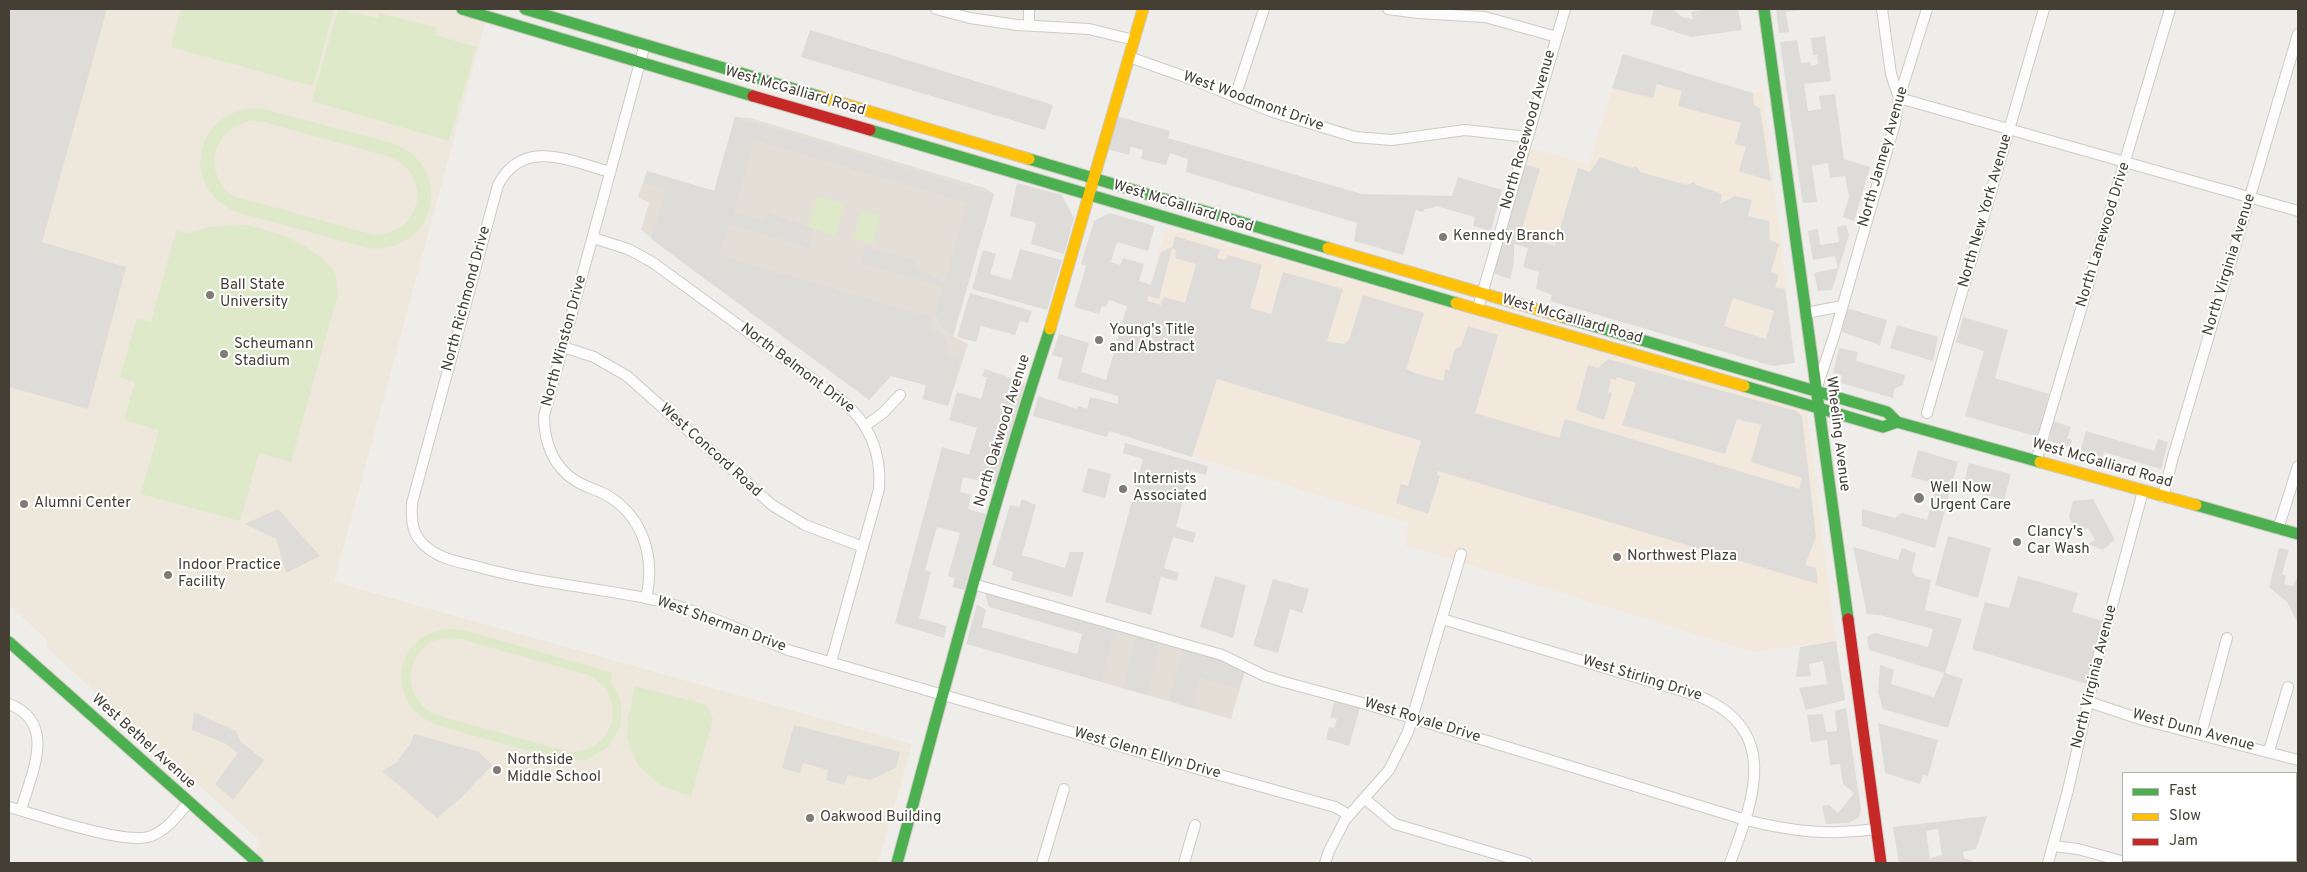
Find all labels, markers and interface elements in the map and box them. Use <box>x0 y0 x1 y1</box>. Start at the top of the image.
street label: North Rosewood Avenue <box>1498 48 1560 212</box>
street label: West McGalliard Road <box>722 63 868 121</box>
street label: West Woodmont Drive <box>1180 68 1326 136</box>
street label: North Janney Avenue <box>1855 85 1913 229</box>
street label: North New York Avenue <box>1955 132 2017 290</box>
street label: North Lanewood Drive <box>2073 160 2135 310</box>
street label: West McGalliard Road <box>1111 177 1255 237</box>
street label: North Virginia Avenue <box>2200 192 2260 338</box>
street label: North Richmond Drive <box>439 224 495 374</box>
place label: Kennedy Branch <box>1453 228 1564 246</box>
marker: Kennedy Branch <box>1437 231 1449 243</box>
street label: North Winston Drive <box>539 273 591 409</box>
place label: Ball State University <box>220 277 288 312</box>
marker: Ball State University <box>204 289 216 301</box>
street label: West McGalliard Road <box>1499 291 1645 349</box>
street label: North Belmont Drive <box>736 320 858 418</box>
place label: Young's Title and Abstract <box>1109 322 1195 357</box>
marker: Young's Title and Abstract <box>1093 334 1105 346</box>
place label: Scheumann Stadium <box>234 336 313 371</box>
marker: Scheumann Stadium <box>218 348 230 360</box>
street label: North Oakwood Avenue <box>971 353 1035 509</box>
street label: Wheeling Avenue <box>1821 375 1853 493</box>
street label: West Concord Road <box>655 400 765 502</box>
street label: West McGalliard Road <box>2029 435 2175 493</box>
place label: Internists Associated <box>1133 471 1207 506</box>
place label: Well Now Urgent Care <box>1930 480 2011 515</box>
marker: Internists Associated <box>1117 483 1129 495</box>
marker: Well Now Urgent Care <box>1912 491 1926 505</box>
place label: Alumni Center <box>34 495 131 513</box>
marker: Alumni Center <box>18 498 30 510</box>
place label: Clancy's Car Wash <box>2027 524 2090 559</box>
marker: Clancy's Car Wash <box>2011 536 2023 548</box>
place label: Northwest Plaza <box>1627 548 1737 566</box>
marker: Northwest Plaza <box>1611 551 1623 563</box>
place label: Indoor Practice Facility <box>178 557 281 592</box>
marker: Indoor Practice Facility <box>162 569 174 581</box>
street label: West Sherman Drive <box>654 593 788 657</box>
street label: North Virginia Avenue <box>2068 603 2122 751</box>
street label: West Stirling Drive <box>1580 652 1704 706</box>
street label: West Bethel Avenue <box>87 691 199 793</box>
street label: West Royale Drive <box>1362 695 1482 747</box>
street label: West Dunn Avenue <box>2130 706 2256 756</box>
street label: West Glenn Ellyn Drive <box>1072 724 1222 784</box>
place label: Northside Middle School <box>507 752 601 787</box>
marker: Northside Middle School <box>491 764 503 776</box>
legend <box>2122 772 2297 862</box>
text: Fast <box>2169 782 2197 801</box>
text: Slow <box>2169 807 2201 826</box>
place label: Oakwood Building <box>820 809 941 827</box>
marker: Oakwood Building <box>804 812 816 824</box>
text: Jam <box>2169 832 2198 851</box>

